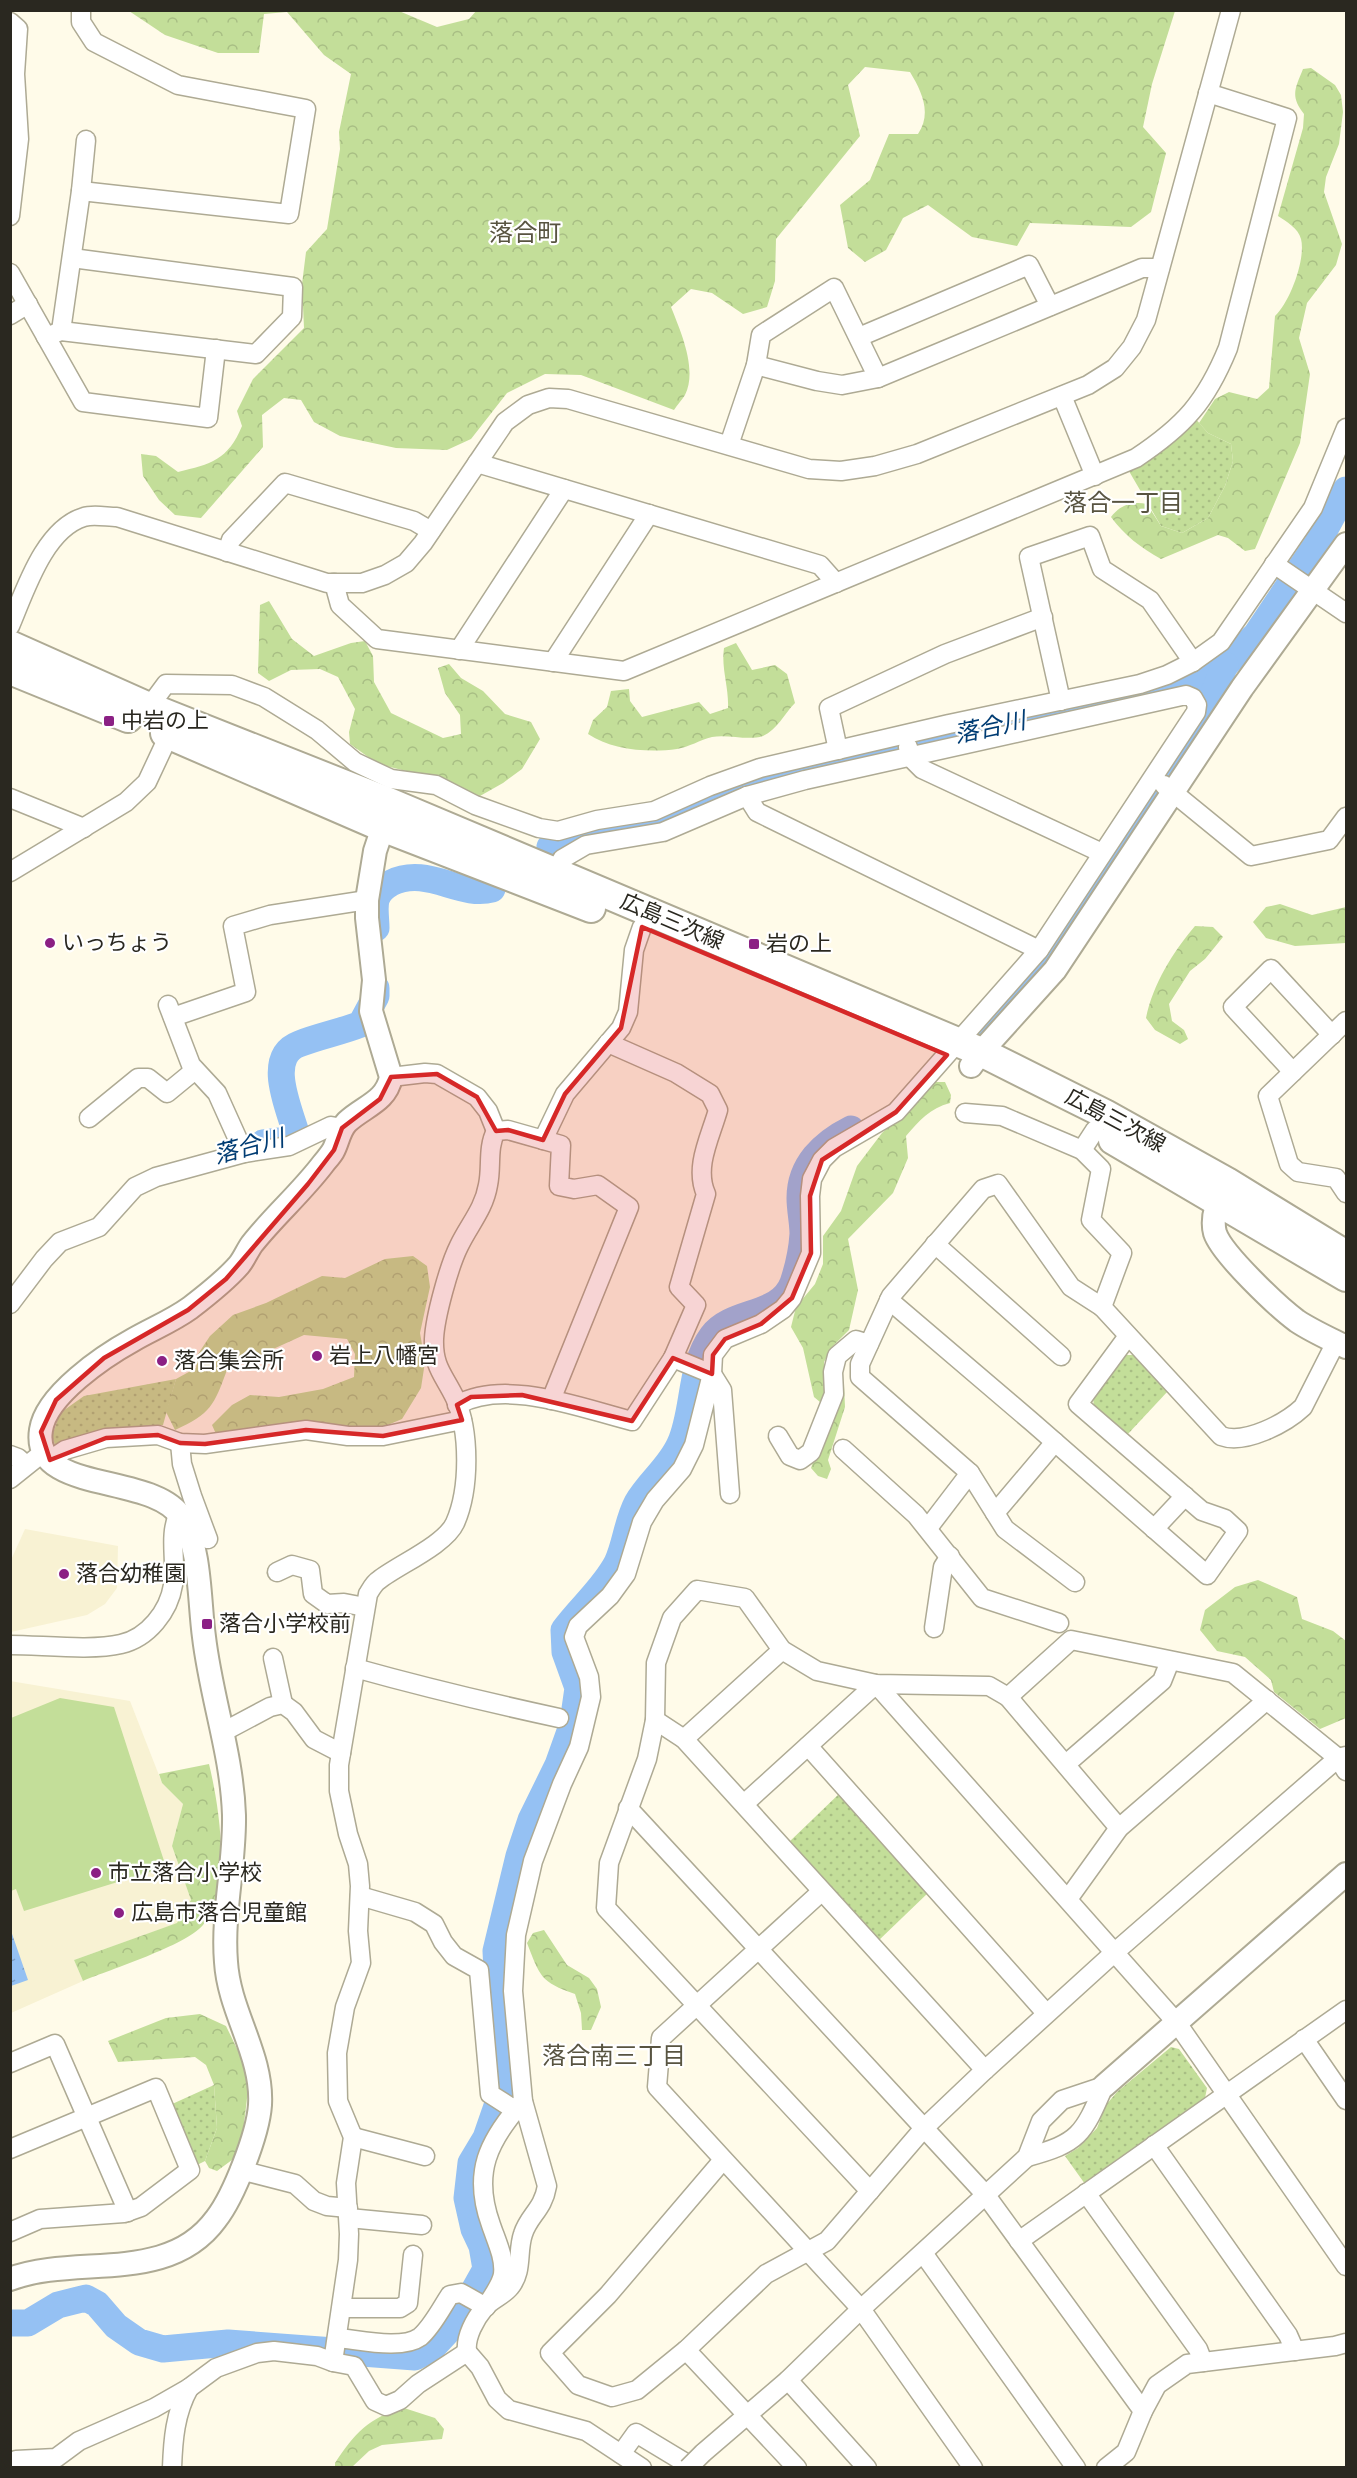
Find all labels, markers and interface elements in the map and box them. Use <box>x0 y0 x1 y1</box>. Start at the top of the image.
district label: 落合町 <box>489 219 561 248</box>
district label: 落合一丁目 <box>1063 489 1183 518</box>
water label: 落合川 <box>952 706 1031 750</box>
place label: 中岩の上 <box>121 708 209 735</box>
marker: 中岩の上 <box>102 714 116 728</box>
street label: 広島三次線 <box>616 888 728 956</box>
place label: いっちょう <box>62 930 172 957</box>
place label: 岩の上 <box>766 931 832 958</box>
marker: いっちょう <box>43 936 57 950</box>
marker: 岩の上 <box>747 937 761 951</box>
street label: 広島三次線 <box>1060 1083 1170 1159</box>
water label: 落合川 <box>210 1123 290 1170</box>
place label: 岩上八幡宮 <box>329 1343 439 1370</box>
place label: 落合集会所 <box>174 1348 284 1375</box>
marker: 岩上八幡宮 <box>310 1349 324 1363</box>
marker: 落合集会所 <box>155 1354 169 1368</box>
place label: 落合幼稚園 <box>76 1561 186 1588</box>
marker: 落合幼稚園 <box>57 1567 71 1581</box>
place label: 落合小学校前 <box>219 1611 351 1638</box>
marker: 落合小学校前 <box>200 1617 214 1631</box>
place label: 市立落合小学校 <box>108 1860 262 1887</box>
marker: 市立落合小学校 <box>89 1866 103 1880</box>
place label: 広島市落合児童館 <box>131 1900 307 1927</box>
marker: 広島市落合児童館 <box>112 1906 126 1920</box>
district label: 落合南三丁目 <box>542 2042 686 2071</box>

